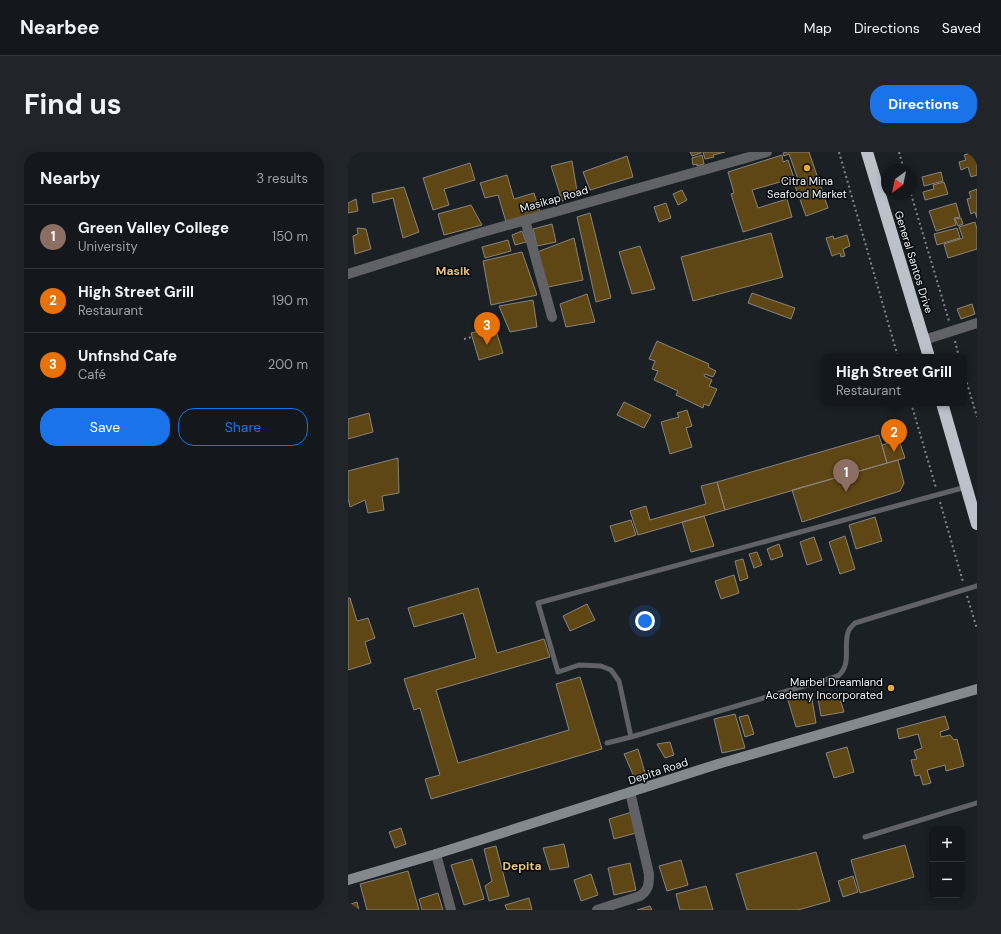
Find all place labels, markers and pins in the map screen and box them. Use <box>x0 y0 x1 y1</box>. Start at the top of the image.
marker: Citra Mina Seafood Market <box>802 163 812 173</box>
place label: Citra Mina Seafood Market <box>767 174 847 201</box>
pin: 3 <box>474 312 500 345</box>
pin: 2 <box>881 419 907 452</box>
pin: 1 <box>833 459 859 492</box>
place label: Marbel Dreamland Academy Incorporated <box>766 675 883 702</box>
marker: Marbel Dreamland Academy Incorporated <box>886 683 896 693</box>

